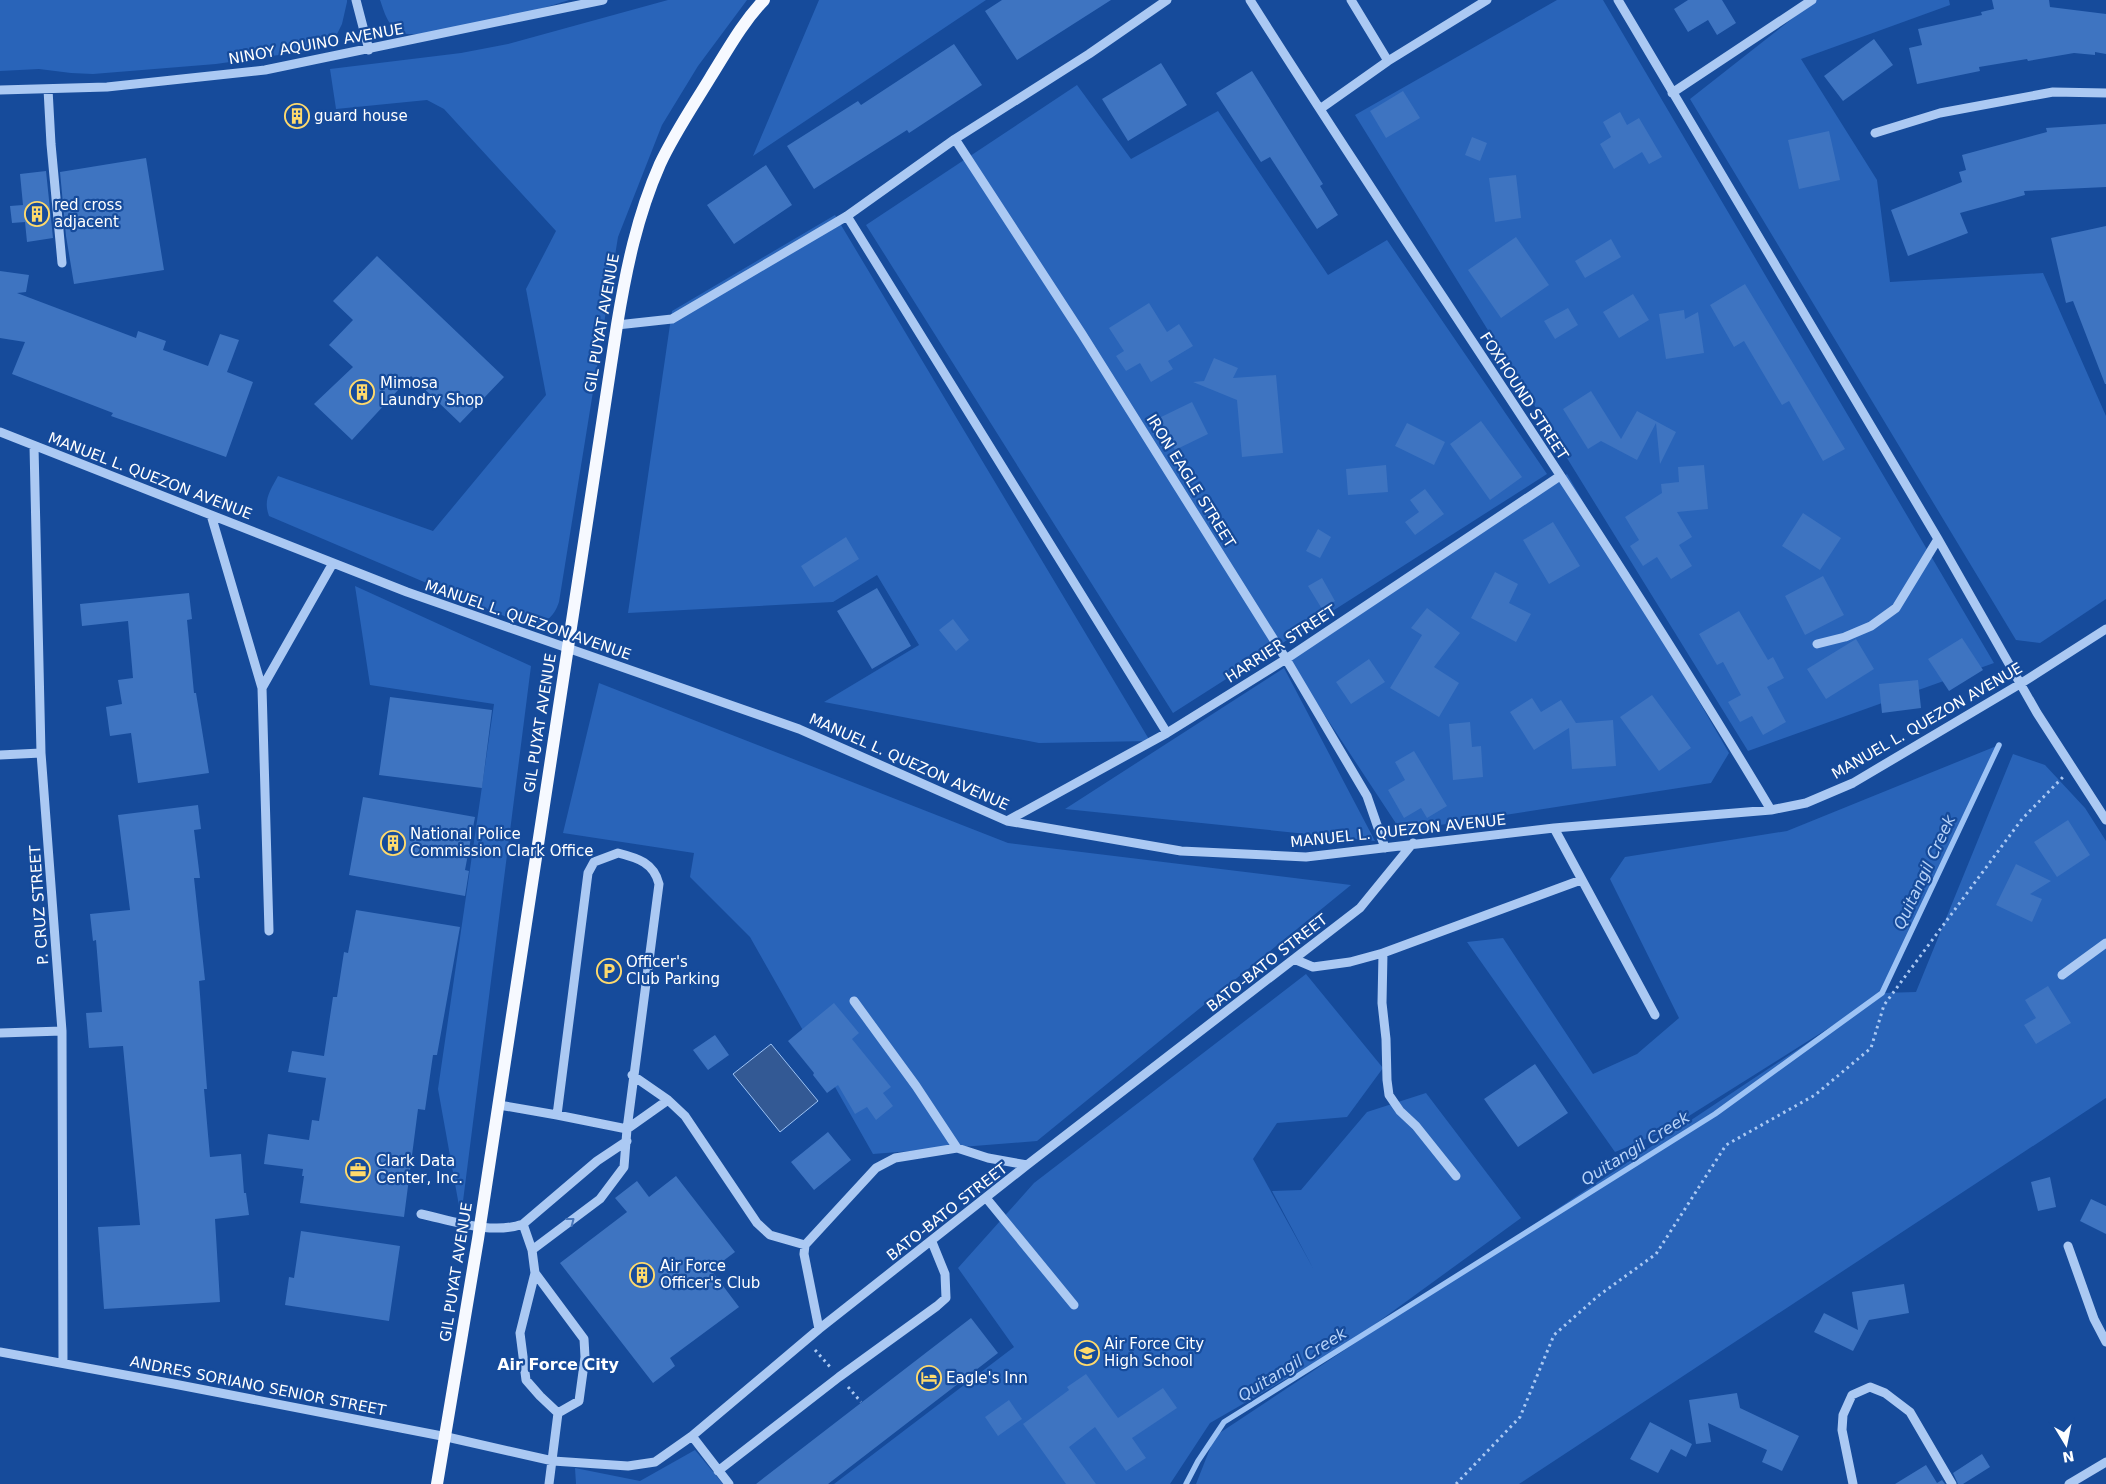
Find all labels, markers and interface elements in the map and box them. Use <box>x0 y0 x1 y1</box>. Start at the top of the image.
street label: NINOY AQUINO AVENUE <box>227 20 405 68</box>
building icon: guard house <box>284 103 310 129</box>
place label: guard house <box>314 107 408 125</box>
place label: red cross adjacent <box>54 196 122 231</box>
building icon: red cross adjacent <box>24 201 50 227</box>
street label: GIL PUYAT AVENUE <box>581 252 623 394</box>
street label: FOXHOUND STREET <box>1476 329 1572 464</box>
place label: Mimosa Laundry Shop <box>380 374 484 409</box>
building icon: Mimosa Laundry Shop <box>349 379 375 405</box>
street label: IRON EAGLE STREET <box>1143 411 1240 552</box>
street label: MANUEL L. QUEZON AVENUE <box>46 429 254 523</box>
street label: MANUEL L. QUEZON AVENUE <box>423 576 633 664</box>
street label: HARRIER STREET <box>1222 601 1341 687</box>
street label: GIL PUYAT AVENUE <box>520 652 560 794</box>
street label: MANUEL L. QUEZON AVENUE <box>1829 659 2025 783</box>
street label: MANUEL L. QUEZON AVENUE <box>806 710 1012 814</box>
street label: MANUEL L. QUEZON AVENUE <box>1289 811 1507 851</box>
water label: Quitangil Creek <box>1890 811 1960 933</box>
place label: National Police Commission Clark Office <box>410 825 594 860</box>
building icon: National Police Commission Clark Office <box>380 830 406 856</box>
street label: P. CRUZ STREET <box>26 844 52 966</box>
street label: BATO-BATO STREET <box>1203 910 1332 1016</box>
place label: Officer's Club Parking <box>626 953 720 988</box>
parking icon: Officer's Club Parking <box>596 958 622 984</box>
water label: Quitangil Creek <box>1578 1107 1694 1189</box>
place label: Clark Data Center, Inc. <box>376 1152 463 1187</box>
office icon: Clark Data Center, Inc. <box>345 1157 371 1183</box>
street label: BATO-BATO STREET <box>883 1159 1012 1265</box>
street label: GIL PUYAT AVENUE <box>436 1201 476 1343</box>
one-way arrow <box>565 1218 574 1226</box>
place label: Air Force Officer's Club <box>660 1257 760 1292</box>
building icon: Air Force Officer's Club <box>629 1262 655 1288</box>
water label: Quitangil Creek <box>1235 1323 1351 1405</box>
place label: Air Force City High School <box>1104 1335 1204 1370</box>
school or university icon: Air Force City High School <box>1074 1340 1100 1366</box>
street label: ANDRES SORIANO SENIOR STREET <box>129 1352 388 1420</box>
district label: Air Force City <box>497 1355 619 1374</box>
hotel icon: Eagle's Inn <box>916 1365 942 1391</box>
place label: Eagle's Inn <box>946 1369 1028 1387</box>
north arrow <box>2041 1419 2091 1469</box>
text: N <box>2061 1448 2075 1466</box>

